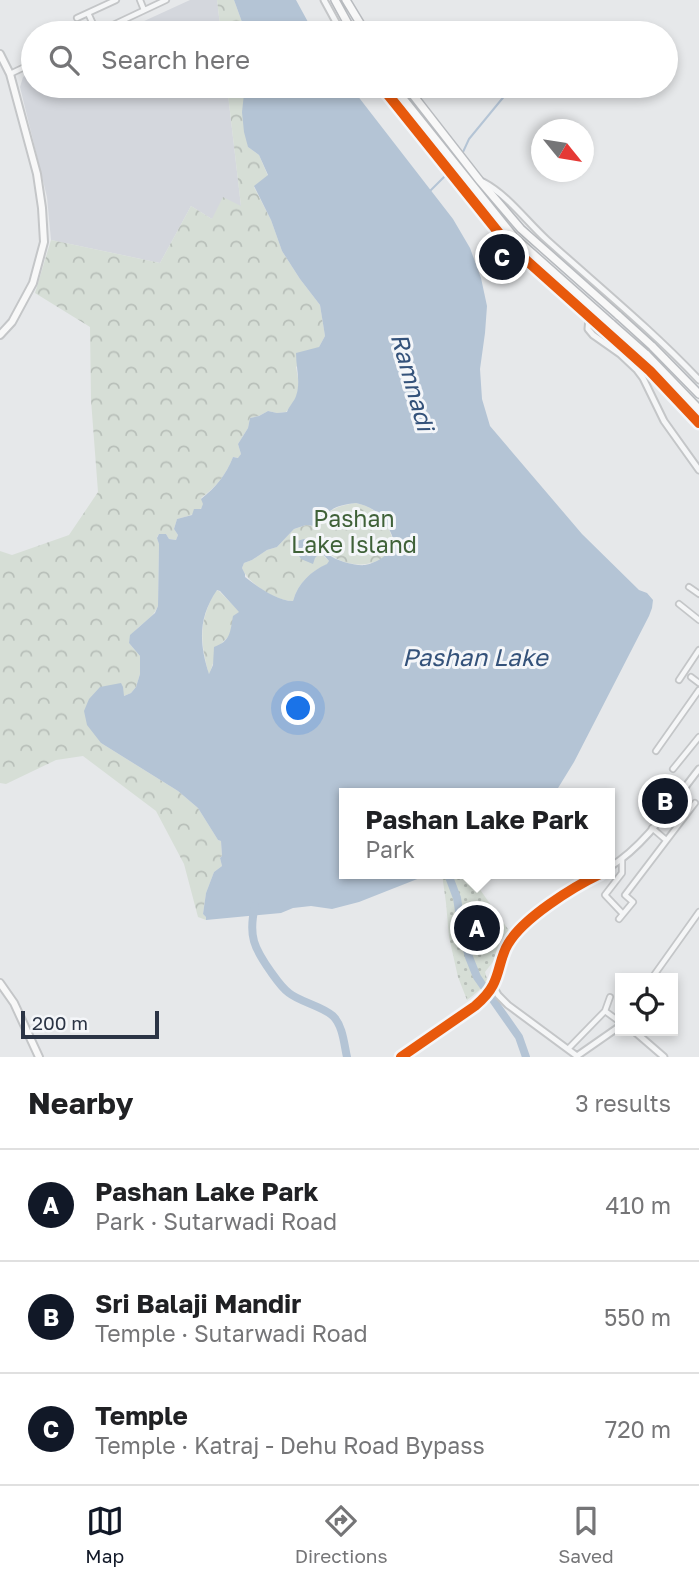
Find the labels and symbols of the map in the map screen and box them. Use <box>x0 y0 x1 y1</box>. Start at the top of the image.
north arrow <box>531 119 594 182</box>
pin: C <box>479 231 525 283</box>
water label: Ramnadi <box>386 329 442 436</box>
park label: Pashan Lake Island <box>291 504 417 558</box>
water label: Pashan Lake <box>402 642 550 671</box>
your location <box>281 691 315 725</box>
pin: B <box>642 775 688 827</box>
pin: A <box>454 902 500 954</box>
scale bar <box>21 1008 159 1040</box>

